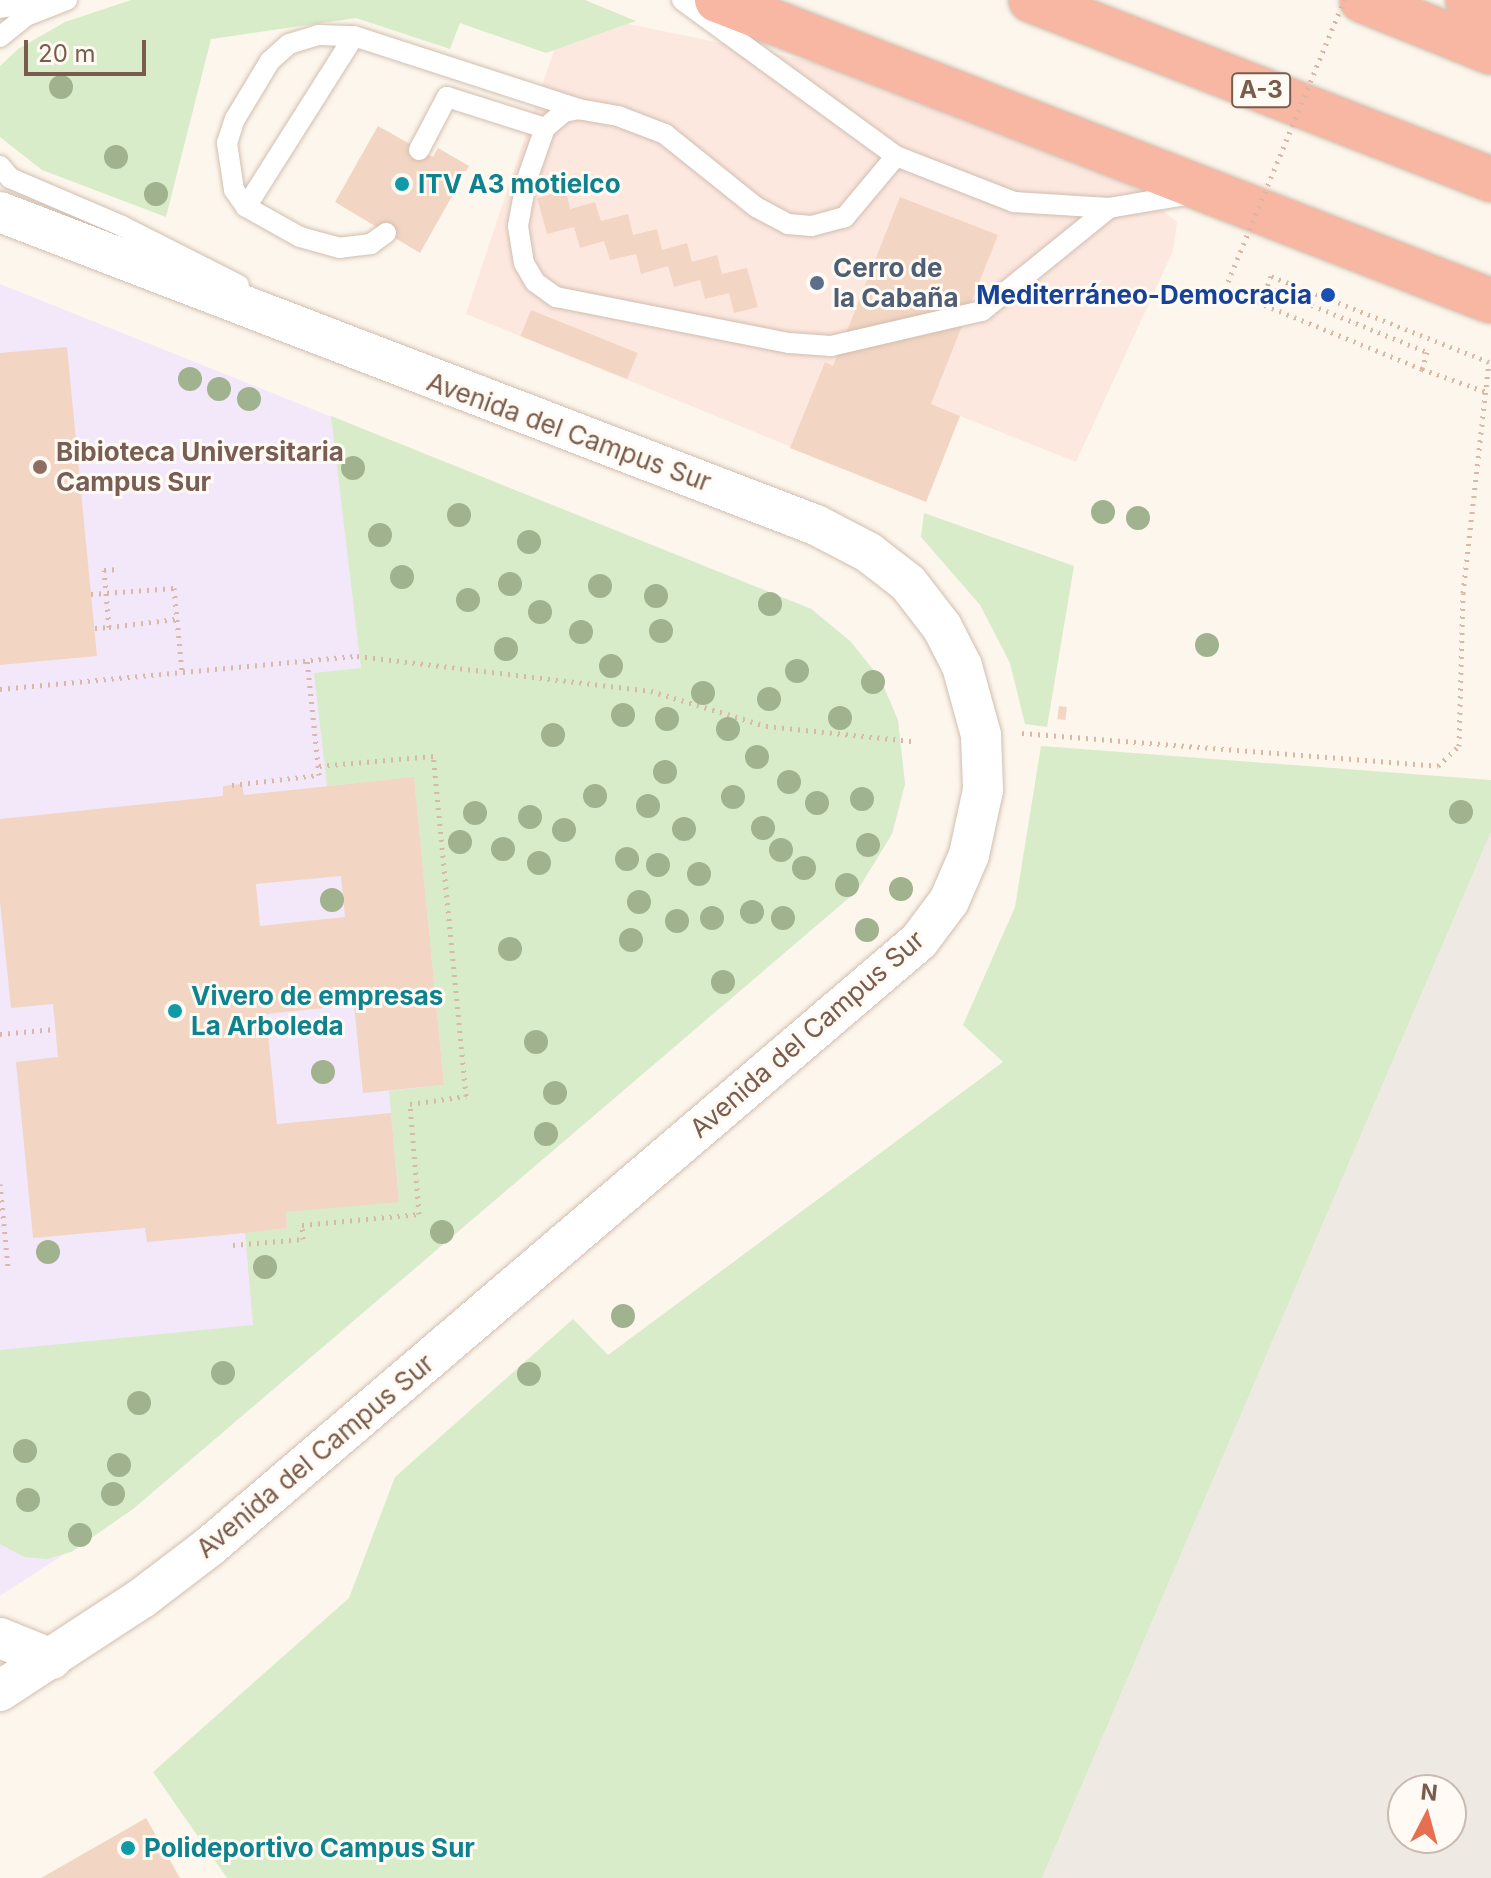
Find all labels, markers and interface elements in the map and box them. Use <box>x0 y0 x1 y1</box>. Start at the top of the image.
scale bar <box>28 24 150 74</box>
text: 20 m <box>38 39 96 68</box>
road number: A-3 <box>1231 70 1291 110</box>
place label: ITV A3 motielco <box>418 168 621 200</box>
marker: ITV A3 motielco <box>393 175 411 193</box>
place label: Cerro de la Cabaña <box>833 252 959 314</box>
marker: Cerro de la Cabaña <box>808 274 826 292</box>
place label: Mediterráneo-Democracia <box>976 279 1312 311</box>
marker: Mediterráneo-Democracia <box>1319 286 1337 304</box>
street label: Avenida del Campus Sur <box>423 366 715 498</box>
place label: Bibioteca Universitaria Campus Sur <box>56 436 344 498</box>
marker: Bibioteca Universitaria Campus Sur <box>31 458 49 476</box>
street label: Avenida del Campus Sur <box>684 924 930 1144</box>
place label: Vivero de empresas La Arboleda <box>191 980 443 1042</box>
marker: Vivero de empresas La Arboleda <box>166 1002 184 1020</box>
street label: Avenida del Campus Sur <box>190 1348 440 1564</box>
north arrow <box>1387 1774 1467 1854</box>
text: N <box>1420 1778 1439 1806</box>
place label: Polideportivo Campus Sur <box>144 1832 475 1864</box>
marker: Polideportivo Campus Sur <box>119 1839 137 1857</box>

